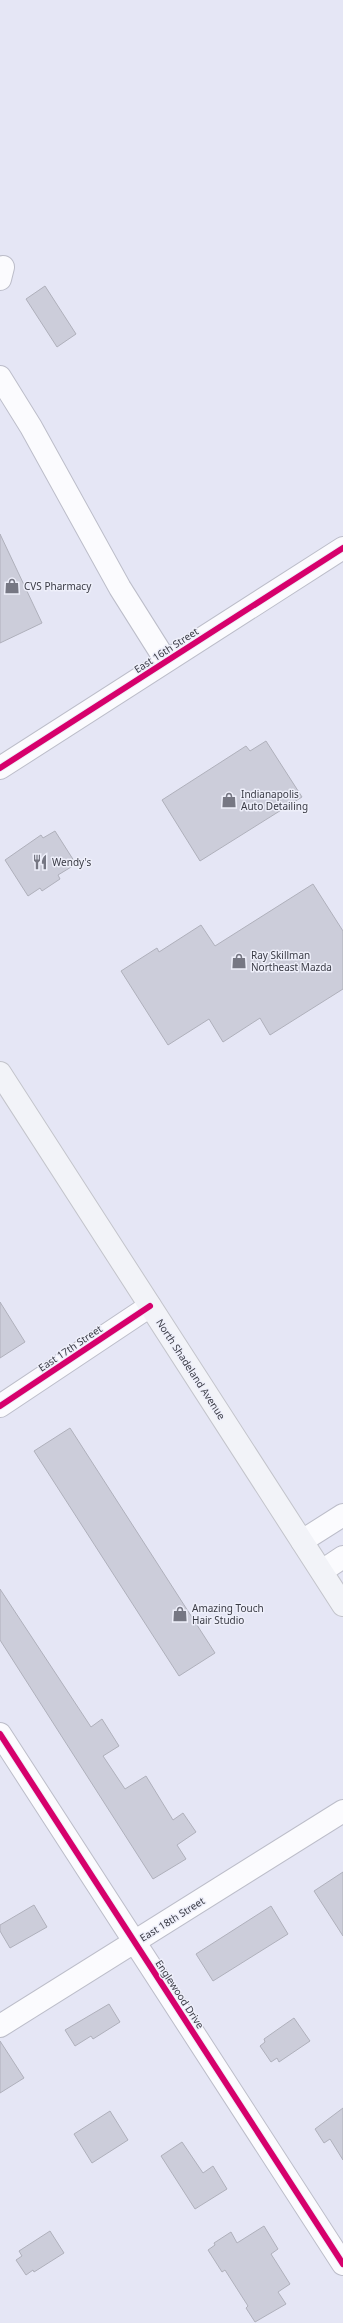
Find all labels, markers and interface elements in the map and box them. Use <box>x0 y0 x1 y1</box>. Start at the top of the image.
shop icon: CVS Pharmacy <box>3 577 21 595</box>
place label: CVS Pharmacy <box>24 579 92 593</box>
street label: East 16th Street <box>131 624 201 676</box>
place label: Indianapolis Auto Detailing <box>241 787 308 813</box>
shop icon: Indianapolis Auto Detailing <box>220 791 238 809</box>
restaurant icon: Wendy's <box>31 853 49 871</box>
place label: Wendy's <box>52 855 92 869</box>
place label: Ray Skillman Northeast Mazda <box>251 948 332 974</box>
shop icon: Ray Skillman Northeast Mazda <box>230 952 248 970</box>
street label: North Shadeland Avenue <box>153 1316 229 1422</box>
street label: East 17th Street <box>35 1321 105 1374</box>
place label: Amazing Touch Hair Studio <box>192 1601 264 1627</box>
shop icon: Amazing Touch Hair Studio <box>171 1605 189 1623</box>
street label: East 18th Street <box>137 1893 207 1945</box>
street label: Englewood Drive <box>153 1957 208 2031</box>

